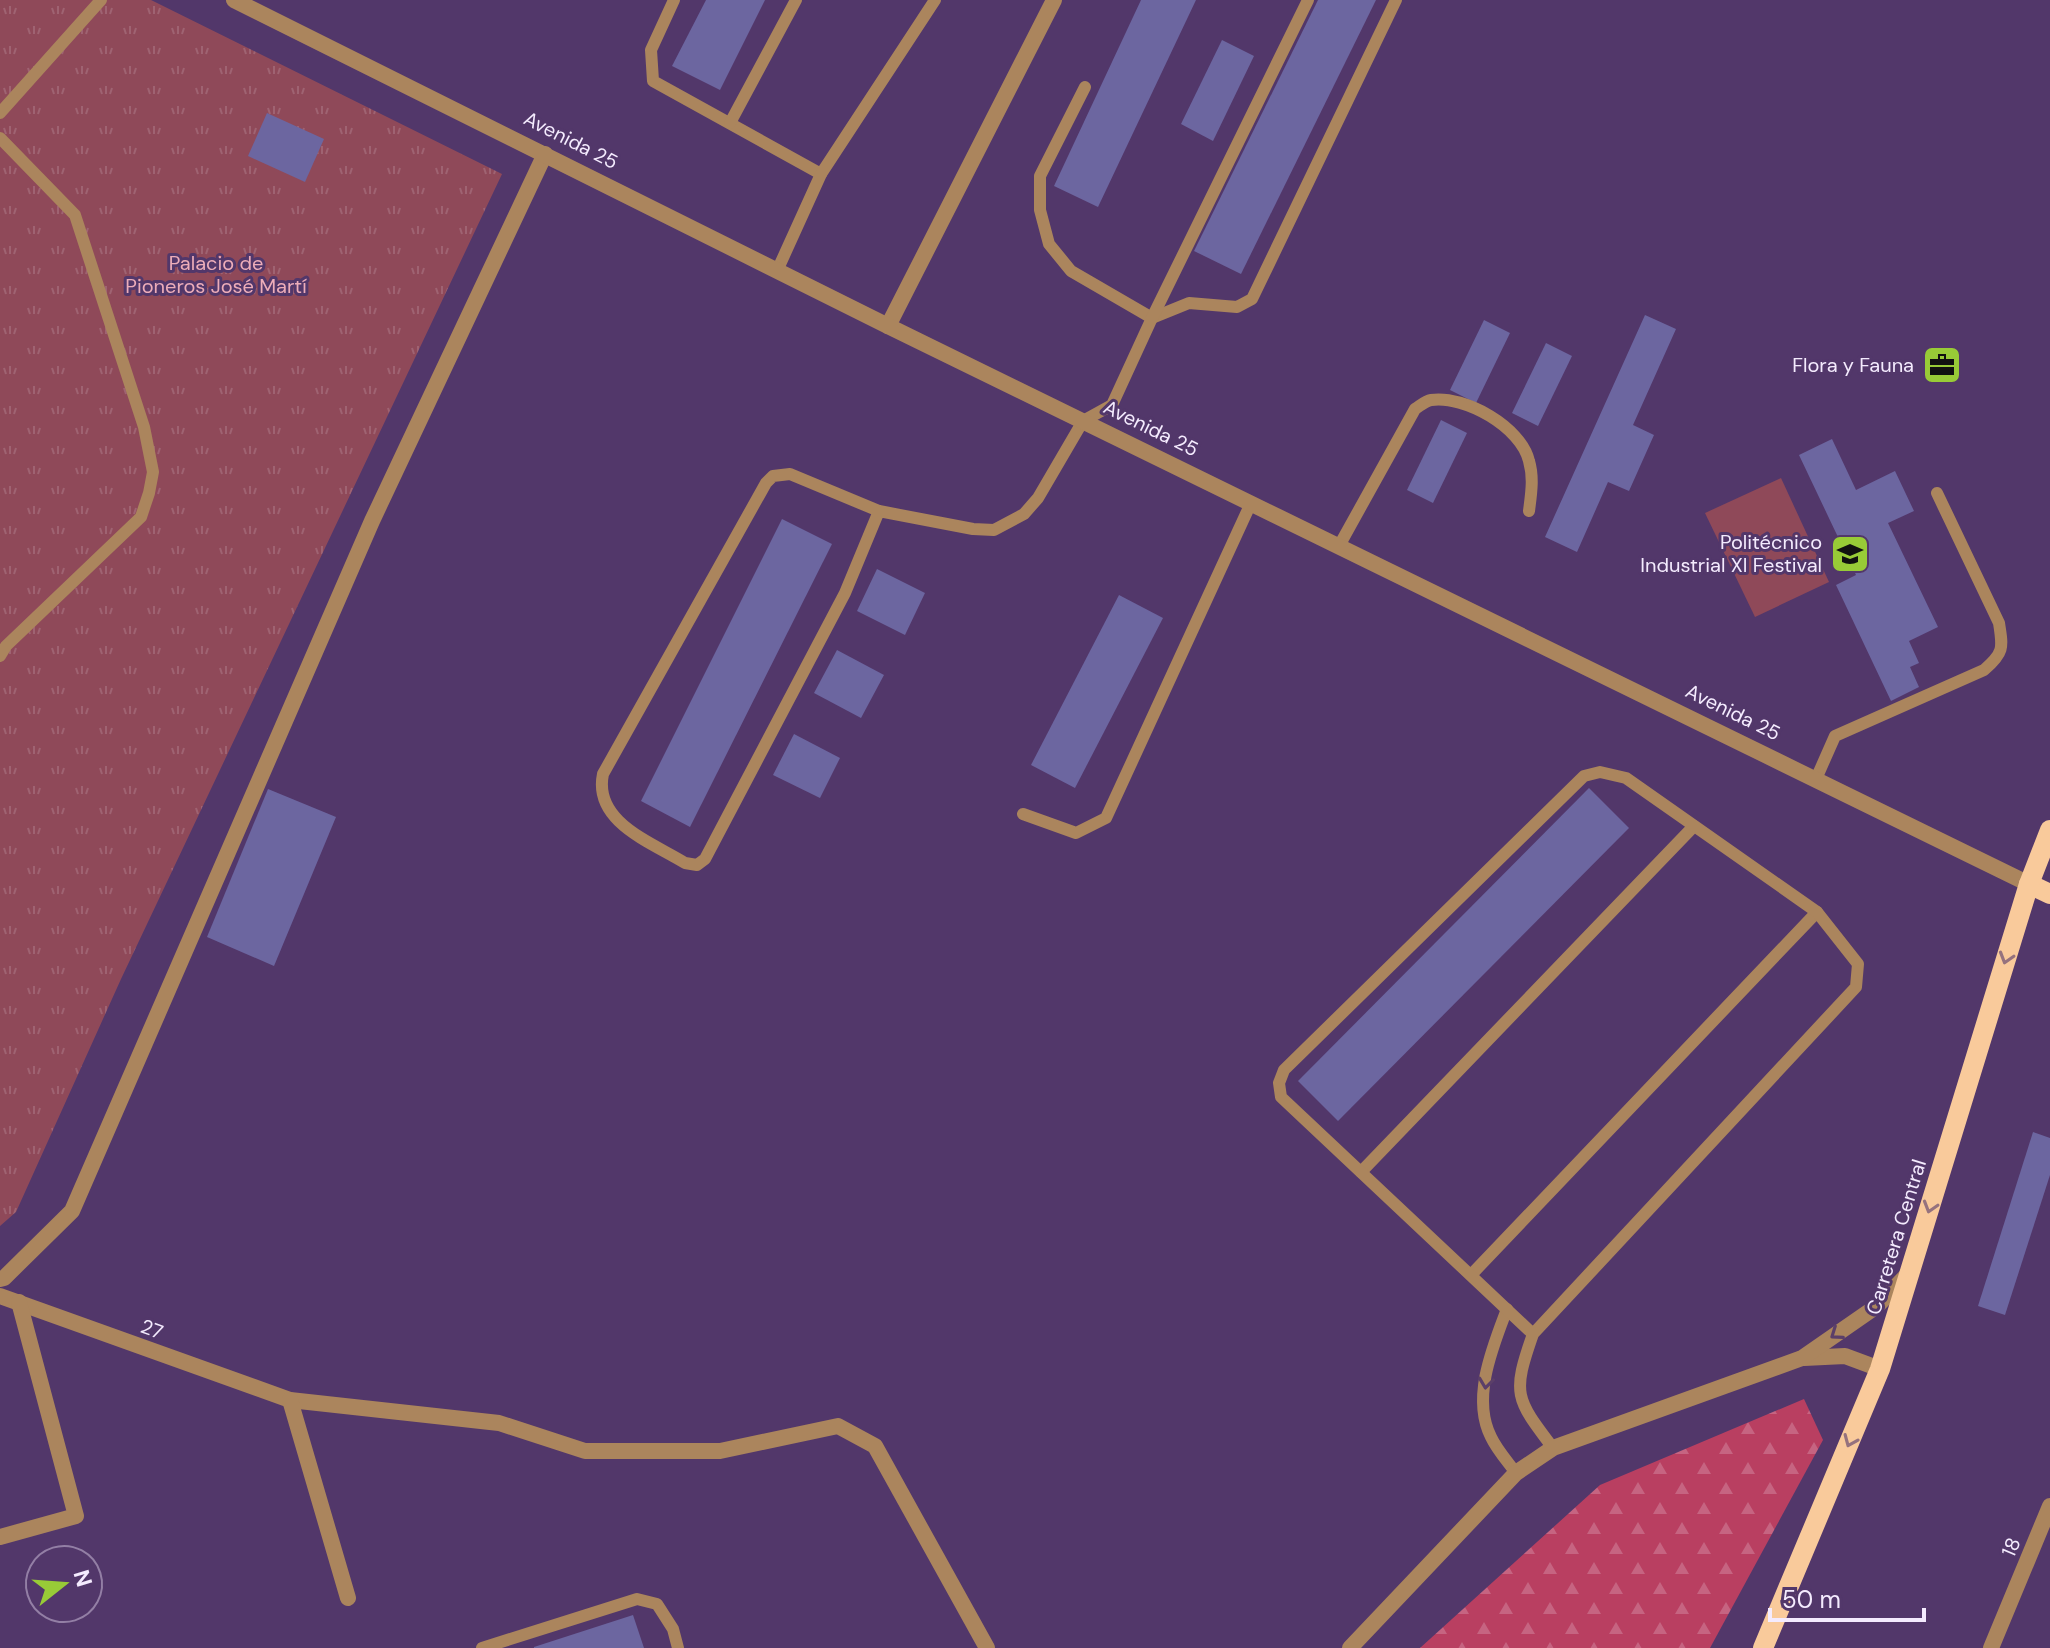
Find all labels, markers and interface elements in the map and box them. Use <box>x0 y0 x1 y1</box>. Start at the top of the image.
street label: Avenida 25 <box>519 105 623 175</box>
park label: Palacio de Pioneros José Martí <box>125 250 307 299</box>
office icon: Flora y Fauna <box>1921 344 1963 386</box>
place label: Flora y Fauna <box>1792 352 1914 378</box>
street label: Avenida 25 <box>1099 394 1203 462</box>
place label: Politécnico Industrial XI Festival <box>1640 529 1822 578</box>
school or university icon: Politécnico Industrial XI Festival <box>1829 533 1871 575</box>
street label: Avenida 25 <box>1681 678 1785 746</box>
one-way arrow <box>1999 951 2015 965</box>
street label: Carretera Central <box>1860 1156 1932 1318</box>
one-way arrow <box>1923 1199 1939 1213</box>
street label: 27 <box>137 1313 167 1345</box>
one-way arrow <box>1831 1324 1845 1339</box>
one-way arrow <box>1478 1377 1495 1390</box>
one-way arrow <box>1844 1433 1860 1447</box>
street label: 18 <box>1995 1533 2027 1561</box>
north arrow <box>24 1544 104 1624</box>
text: N <box>66 1566 99 1590</box>
scale bar <box>1770 1572 1924 1622</box>
text: 50 m <box>1782 1584 1841 1615</box>

